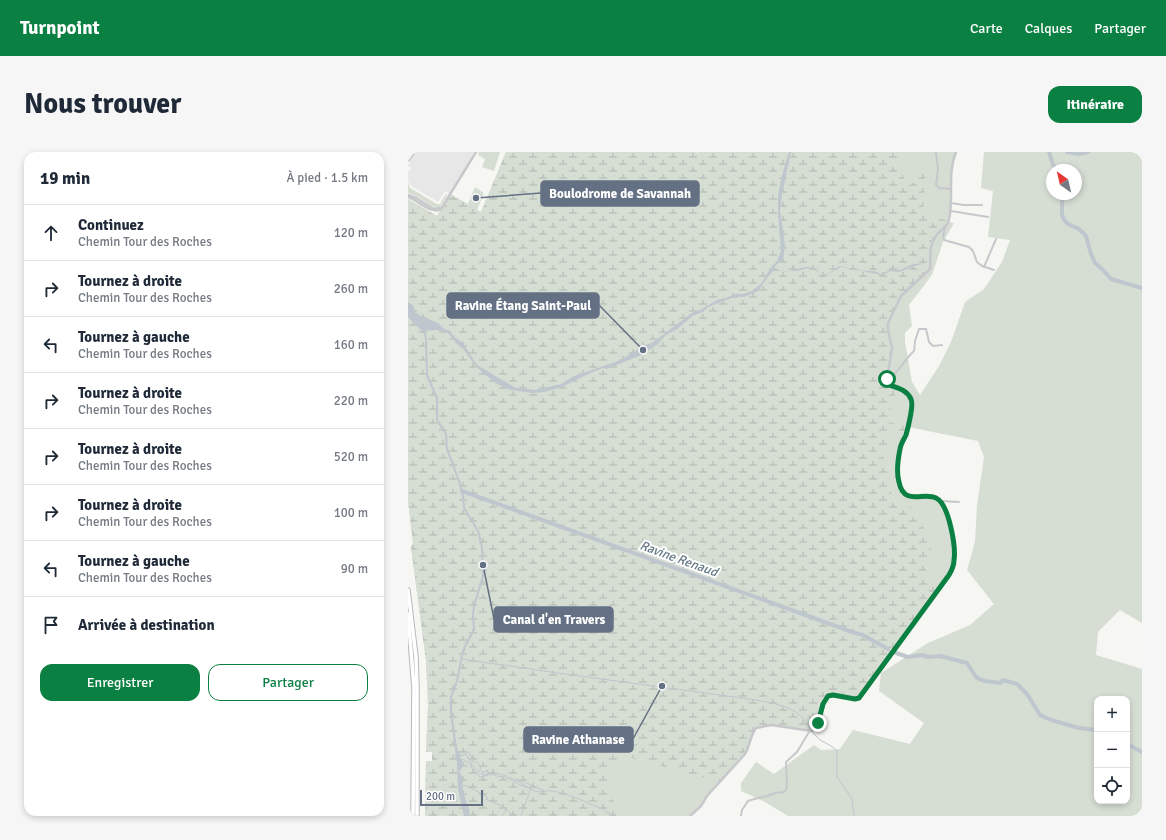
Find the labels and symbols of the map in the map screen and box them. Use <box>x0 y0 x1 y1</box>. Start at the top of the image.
north arrow <box>1046 164 1082 200</box>
callout: Boulodrome de Savannah <box>541 181 699 206</box>
text: Boulodrome de Savannah <box>549 186 691 202</box>
callout: Ravine Étang Saint-Paul <box>447 293 599 318</box>
text: Ravine Étang Saint-Paul <box>455 297 591 314</box>
route start <box>878 370 896 388</box>
water label: Ravine Renaud <box>638 537 722 581</box>
callout: Canal d'en Travers <box>494 607 613 632</box>
text: Canal d'en Travers <box>503 612 606 628</box>
route end <box>809 714 827 732</box>
callout: Ravine Athanase <box>524 727 633 752</box>
text: Ravine Athanase <box>531 732 625 748</box>
scale bar <box>420 788 483 807</box>

